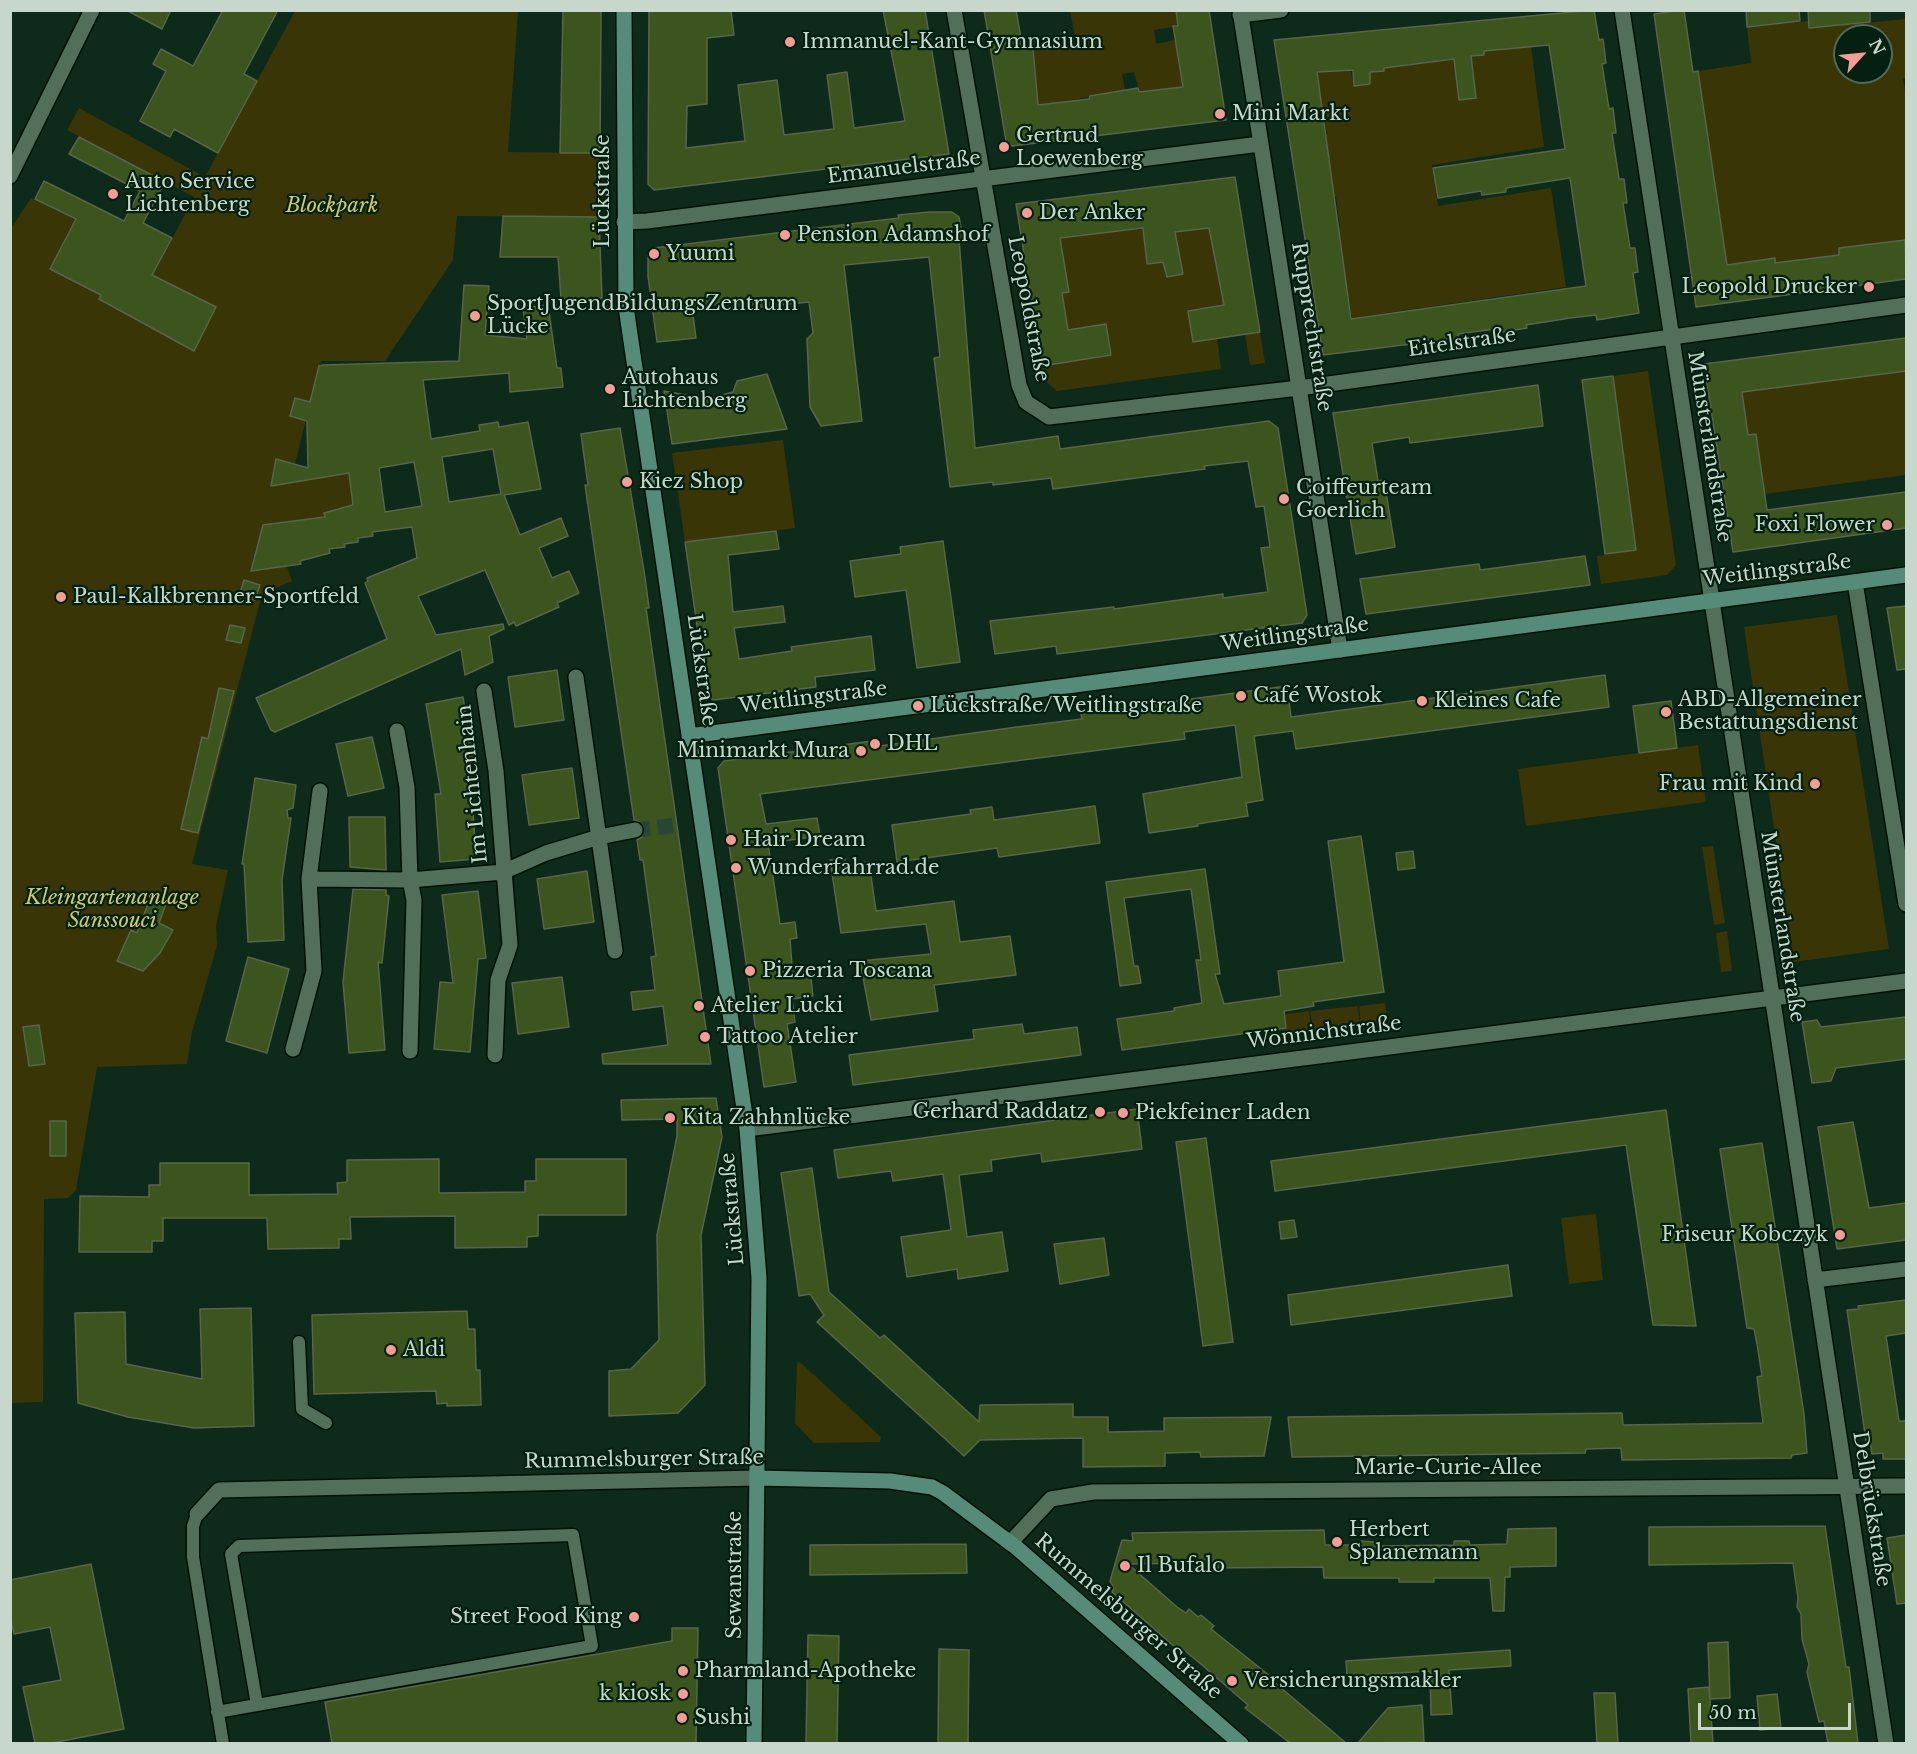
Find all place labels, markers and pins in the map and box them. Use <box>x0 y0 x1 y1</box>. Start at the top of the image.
place label: Immanuel-Kant-Gymnasium <box>802 30 1103 54</box>
marker: Immanuel-Kant-Gymnasium <box>783 35 797 49</box>
place label: Mini Markt <box>1232 102 1349 126</box>
marker: Mini Markt <box>1213 107 1227 121</box>
place label: Gertrud Loewenberg <box>1016 124 1143 171</box>
marker: Gertrud Loewenberg <box>997 140 1011 154</box>
place label: Auto Service Lichtenberg <box>125 170 255 217</box>
marker: Auto Service Lichtenberg <box>106 187 120 201</box>
place label: Der Anker <box>1039 201 1145 225</box>
marker: Der Anker <box>1020 206 1034 220</box>
place label: Pension Adamshof <box>797 223 989 247</box>
marker: Pension Adamshof <box>778 228 792 242</box>
place label: Yuumi <box>666 242 735 266</box>
marker: Yuumi <box>647 247 661 261</box>
place label: Leopold Drucker <box>1682 275 1857 299</box>
marker: Leopold Drucker <box>1862 280 1876 294</box>
place label: SportJugendBildungsZentrum Lücke <box>487 292 798 339</box>
marker: SportJugendBildungsZentrum Lücke <box>468 309 482 323</box>
place label: Autohaus Lichtenberg <box>622 366 747 413</box>
marker: Autohaus Lichtenberg <box>603 382 617 396</box>
place label: Kiez Shop <box>639 470 743 494</box>
marker: Kiez Shop <box>620 475 634 489</box>
place label: Coiffeurteam Goerlich <box>1296 476 1432 523</box>
marker: Coiffeurteam Goerlich <box>1277 492 1291 506</box>
place label: Foxi Flower <box>1755 513 1875 537</box>
marker: Foxi Flower <box>1880 518 1894 532</box>
place label: Paul-Kalkbrenner-Sportfeld <box>73 585 359 609</box>
marker: Paul-Kalkbrenner-Sportfeld <box>54 590 68 604</box>
place label: Café Wostok <box>1253 684 1382 708</box>
place label: ABD-Allgemeiner Bestattungsdienst <box>1678 688 1862 735</box>
marker: Café Wostok <box>1234 689 1248 703</box>
place label: Kleines Cafe <box>1434 689 1561 713</box>
place label: Lückstraße/Weitlingstraße <box>930 694 1202 718</box>
marker: Kleines Cafe <box>1415 694 1429 708</box>
marker: Lückstraße/Weitlingstraße <box>911 699 925 713</box>
marker: ABD-Allgemeiner Bestattungsdienst <box>1659 705 1673 719</box>
place label: DHL <box>887 732 937 756</box>
marker: DHL <box>868 737 882 751</box>
place label: Minimarkt Mura <box>677 739 849 763</box>
marker: Minimarkt Mura <box>854 744 868 758</box>
place label: Frau mit Kind <box>1659 772 1803 796</box>
marker: Frau mit Kind <box>1808 777 1822 791</box>
place label: Hair Dream <box>743 828 866 852</box>
marker: Hair Dream <box>724 833 738 847</box>
place label: Wunderfahrrad.de <box>748 856 940 880</box>
marker: Wunderfahrrad.de <box>729 861 743 875</box>
place label: Pizzeria Toscana <box>762 959 932 983</box>
marker: Pizzeria Toscana <box>743 964 757 978</box>
place label: Atelier Lücki <box>711 994 843 1018</box>
marker: Atelier Lücki <box>692 999 706 1013</box>
place label: Tattoo Atelier <box>717 1025 858 1049</box>
marker: Tattoo Atelier <box>698 1030 712 1044</box>
place label: Gerhard Raddatz <box>913 1100 1088 1124</box>
place label: Piekfeiner Laden <box>1135 1101 1311 1125</box>
marker: Gerhard Raddatz <box>1093 1105 1107 1119</box>
place label: Kita Zahhnlücke <box>682 1106 850 1130</box>
marker: Piekfeiner Laden <box>1116 1106 1130 1120</box>
marker: Kita Zahhnlücke <box>663 1111 677 1125</box>
place label: Friseur Kobczyk <box>1661 1223 1828 1247</box>
marker: Friseur Kobczyk <box>1833 1228 1847 1242</box>
place label: Aldi <box>403 1338 445 1362</box>
marker: Aldi <box>384 1343 398 1357</box>
place label: Herbert Splanemann <box>1349 1518 1478 1565</box>
marker: Herbert Splanemann <box>1330 1535 1344 1549</box>
place label: Il Bufalo <box>1137 1554 1225 1578</box>
marker: Il Bufalo <box>1118 1559 1132 1573</box>
place label: Street Food King <box>450 1605 622 1629</box>
marker: Street Food King <box>627 1610 641 1624</box>
place label: Pharmland-Apotheke <box>695 1659 916 1683</box>
marker: Pharmland-Apotheke <box>676 1664 690 1678</box>
place label: Versicherungsmakler <box>1244 1669 1461 1693</box>
marker: Versicherungsmakler <box>1225 1674 1239 1688</box>
place label: k kiosk <box>599 1682 671 1706</box>
marker: k kiosk <box>676 1687 690 1701</box>
place label: Sushi <box>694 1706 750 1730</box>
marker: Sushi <box>675 1711 689 1725</box>

